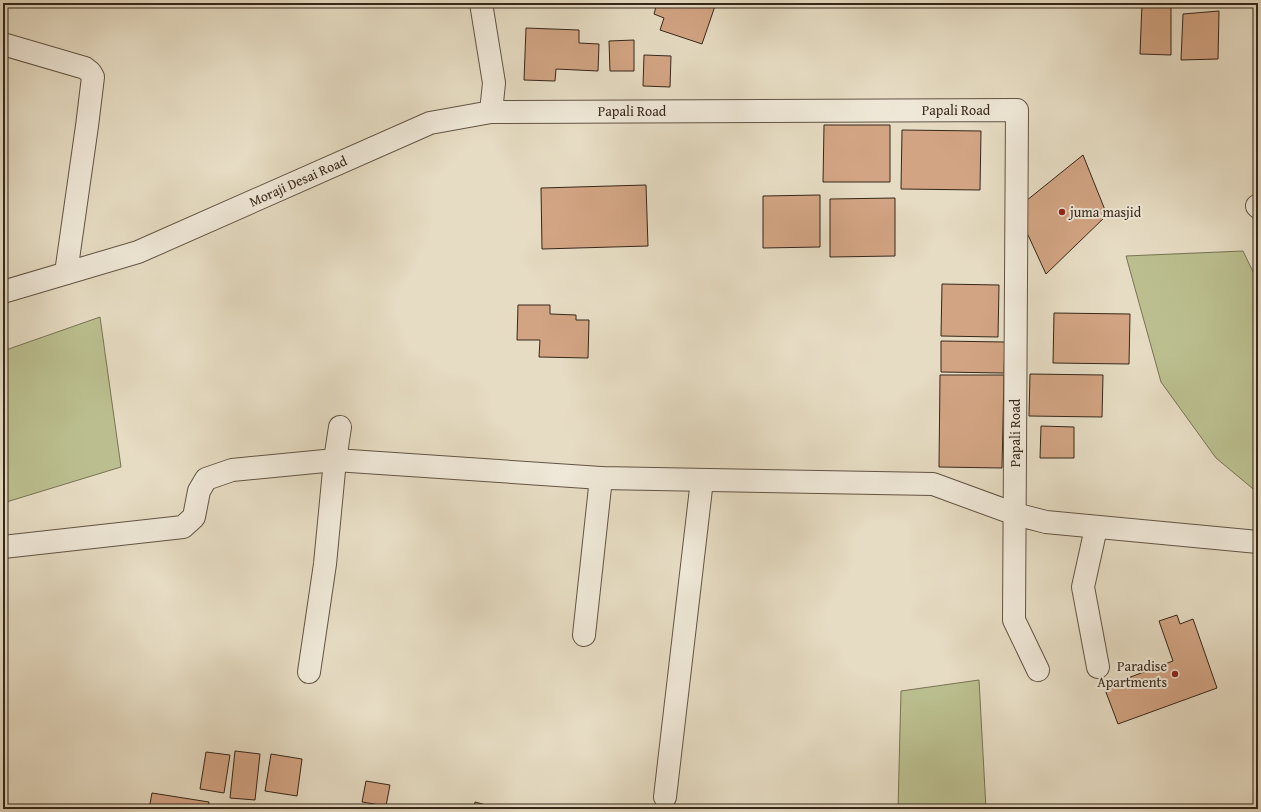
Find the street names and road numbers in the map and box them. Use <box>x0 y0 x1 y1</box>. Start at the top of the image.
street label: Papali Road <box>922 100 991 120</box>
street label: Papali Road <box>598 101 667 121</box>
street label: Moraji Desai Road <box>246 150 351 212</box>
street label: Papali Road <box>1005 398 1025 467</box>

